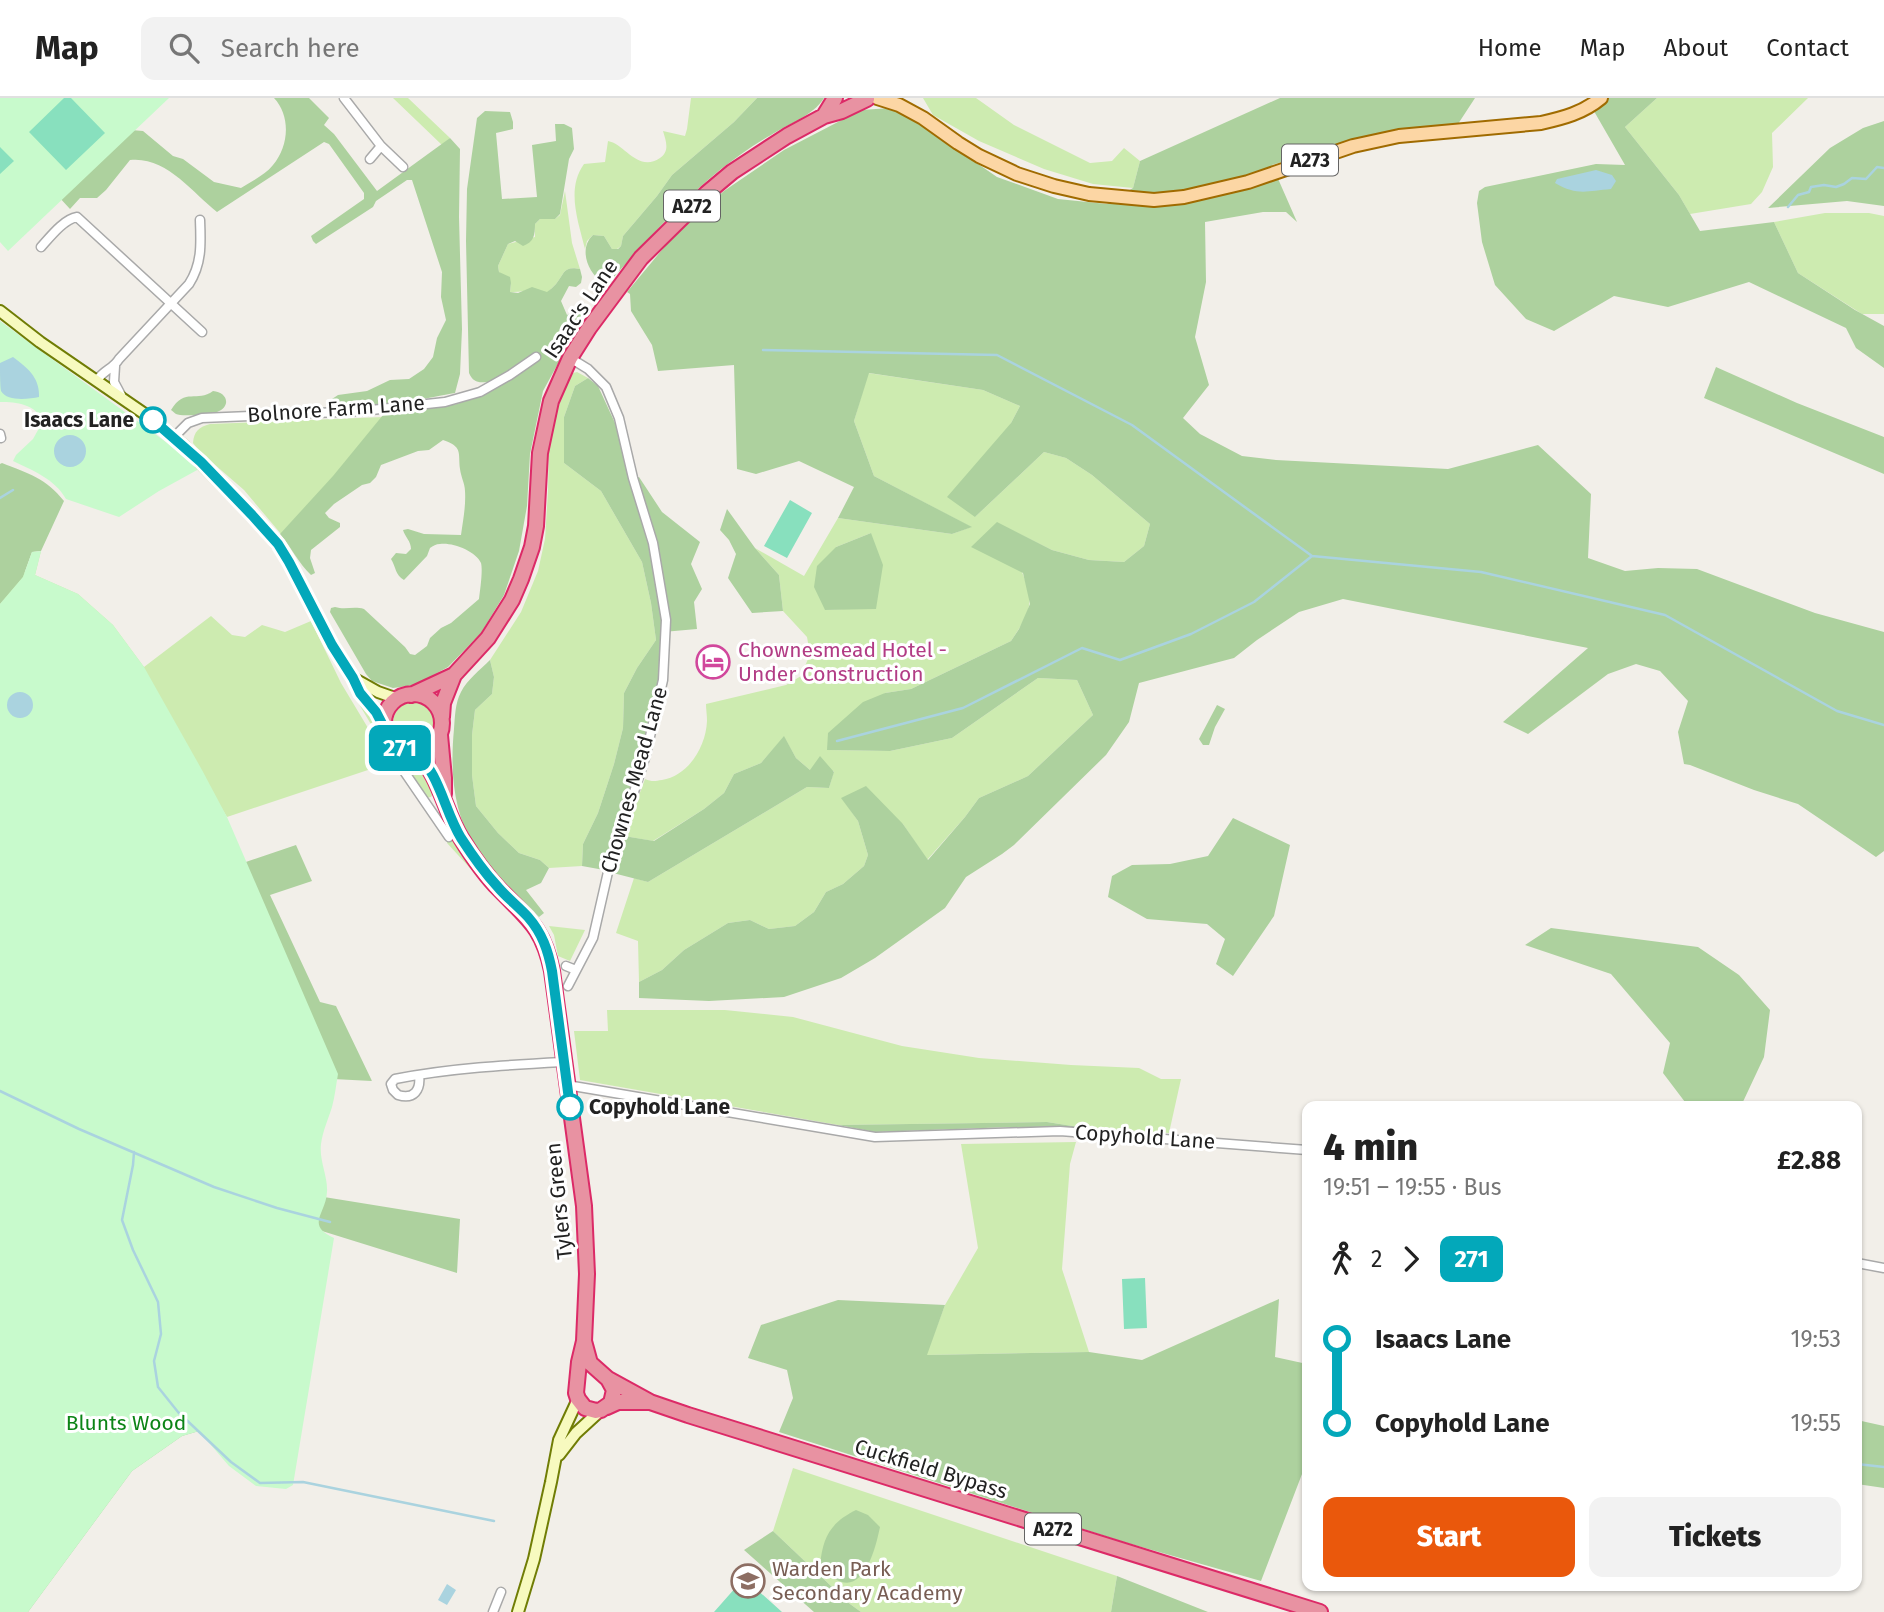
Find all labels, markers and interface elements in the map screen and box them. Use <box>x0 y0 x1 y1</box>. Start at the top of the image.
search box <box>141 17 631 80</box>
text: Map <box>35 28 99 68</box>
icon: search <box>165 29 203 67</box>
text: Search here <box>221 33 360 64</box>
text: Home <box>1478 34 1542 62</box>
text: Map <box>1580 34 1626 62</box>
text: About <box>1664 34 1728 62</box>
text: Contact <box>1766 34 1849 62</box>
road number: A273 <box>1282 144 1338 176</box>
road number: A272 <box>664 190 720 222</box>
street label: Isaac's Lane <box>538 255 624 363</box>
street label: Bolnore Farm Lane <box>246 390 426 428</box>
place label: Isaacs Lane <box>24 407 134 433</box>
marker: Isaacs Lane <box>140 407 166 433</box>
place label: Chownesmead Hotel - Under Construction <box>738 637 947 687</box>
hotel icon: Chownesmead Hotel - Under Construction <box>694 643 732 681</box>
street label: Chownes Mead Lane <box>595 684 673 876</box>
line badge: 271 <box>360 725 440 771</box>
text: 271 <box>383 734 417 762</box>
marker: Copyhold Lane <box>557 1094 583 1120</box>
place label: Copyhold Lane <box>589 1094 730 1120</box>
street label: Copyhold Lane <box>1074 1119 1216 1155</box>
text: 4 min <box>1323 1124 1418 1170</box>
street label: Tylers Green <box>540 1141 578 1261</box>
text: £2.88 <box>1777 1145 1841 1176</box>
text: 19:51 – 19:55 · Bus <box>1323 1173 1502 1201</box>
icon: walk <box>1323 1240 1361 1278</box>
icon: forward <box>1392 1240 1430 1278</box>
text: 2 <box>1371 1245 1382 1273</box>
text: 271 <box>1454 1245 1489 1273</box>
text: Isaacs Lane <box>1375 1324 1511 1355</box>
text: 19:53 <box>1791 1325 1841 1353</box>
text: Copyhold Lane <box>1375 1408 1550 1439</box>
text: 19:55 <box>1790 1409 1841 1437</box>
park label: Blunts Wood <box>66 1410 186 1436</box>
street label: Cuckfield Bypass <box>852 1433 1011 1505</box>
button: Start <box>1323 1497 1575 1577</box>
button: Tickets <box>1589 1497 1841 1577</box>
road number: A272 <box>1025 1513 1081 1544</box>
place label: Warden Park Secondary Academy <box>772 1556 963 1606</box>
school or university icon: Warden Park Secondary Academy <box>729 1562 767 1600</box>

